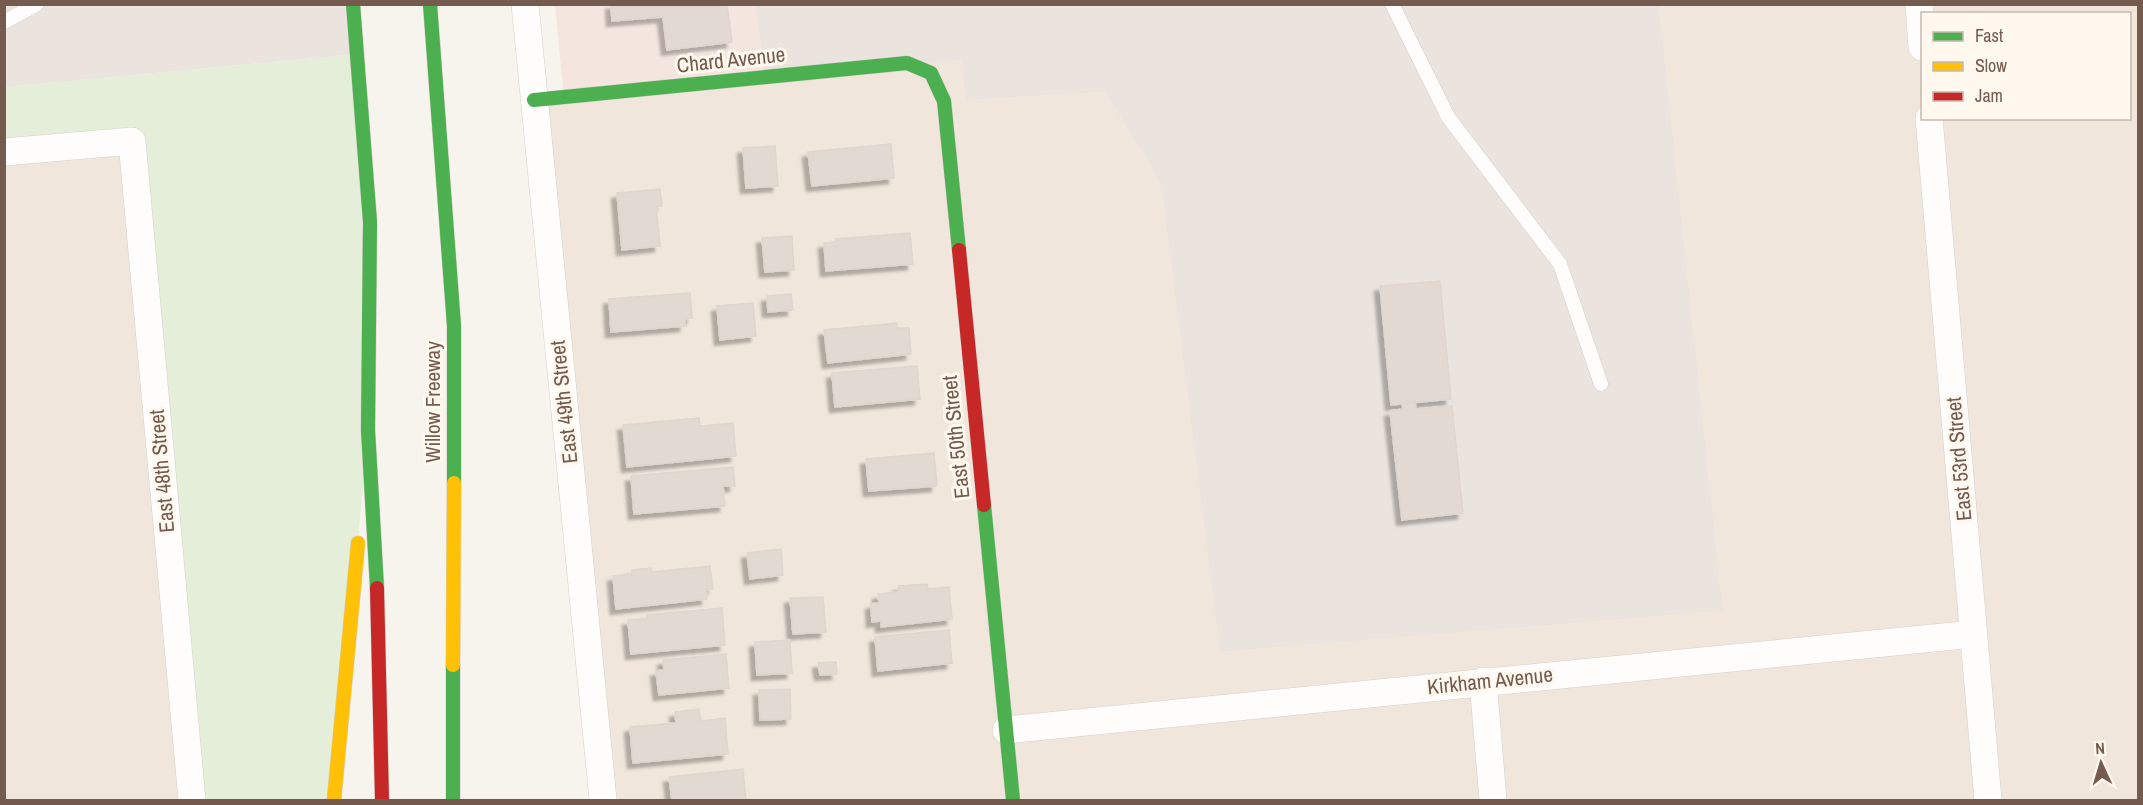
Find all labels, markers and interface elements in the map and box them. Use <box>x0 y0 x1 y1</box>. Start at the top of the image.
legend <box>1921 12 2131 120</box>
text: Fast <box>1975 23 2003 48</box>
street label: Chard Avenue <box>675 39 787 80</box>
text: Slow <box>1975 53 2007 78</box>
text: Jam <box>1975 83 2003 108</box>
street label: East 49th Street <box>543 339 584 465</box>
street label: Willow Freeway <box>418 341 447 463</box>
street label: East 50th Street <box>935 374 976 500</box>
street label: East 53rd Street <box>1939 396 1978 522</box>
street label: East 48th Street <box>142 408 181 534</box>
street label: Kirkham Avenue <box>1426 659 1554 702</box>
north arrow <box>2071 733 2131 793</box>
text: N <box>2094 737 2105 759</box>

